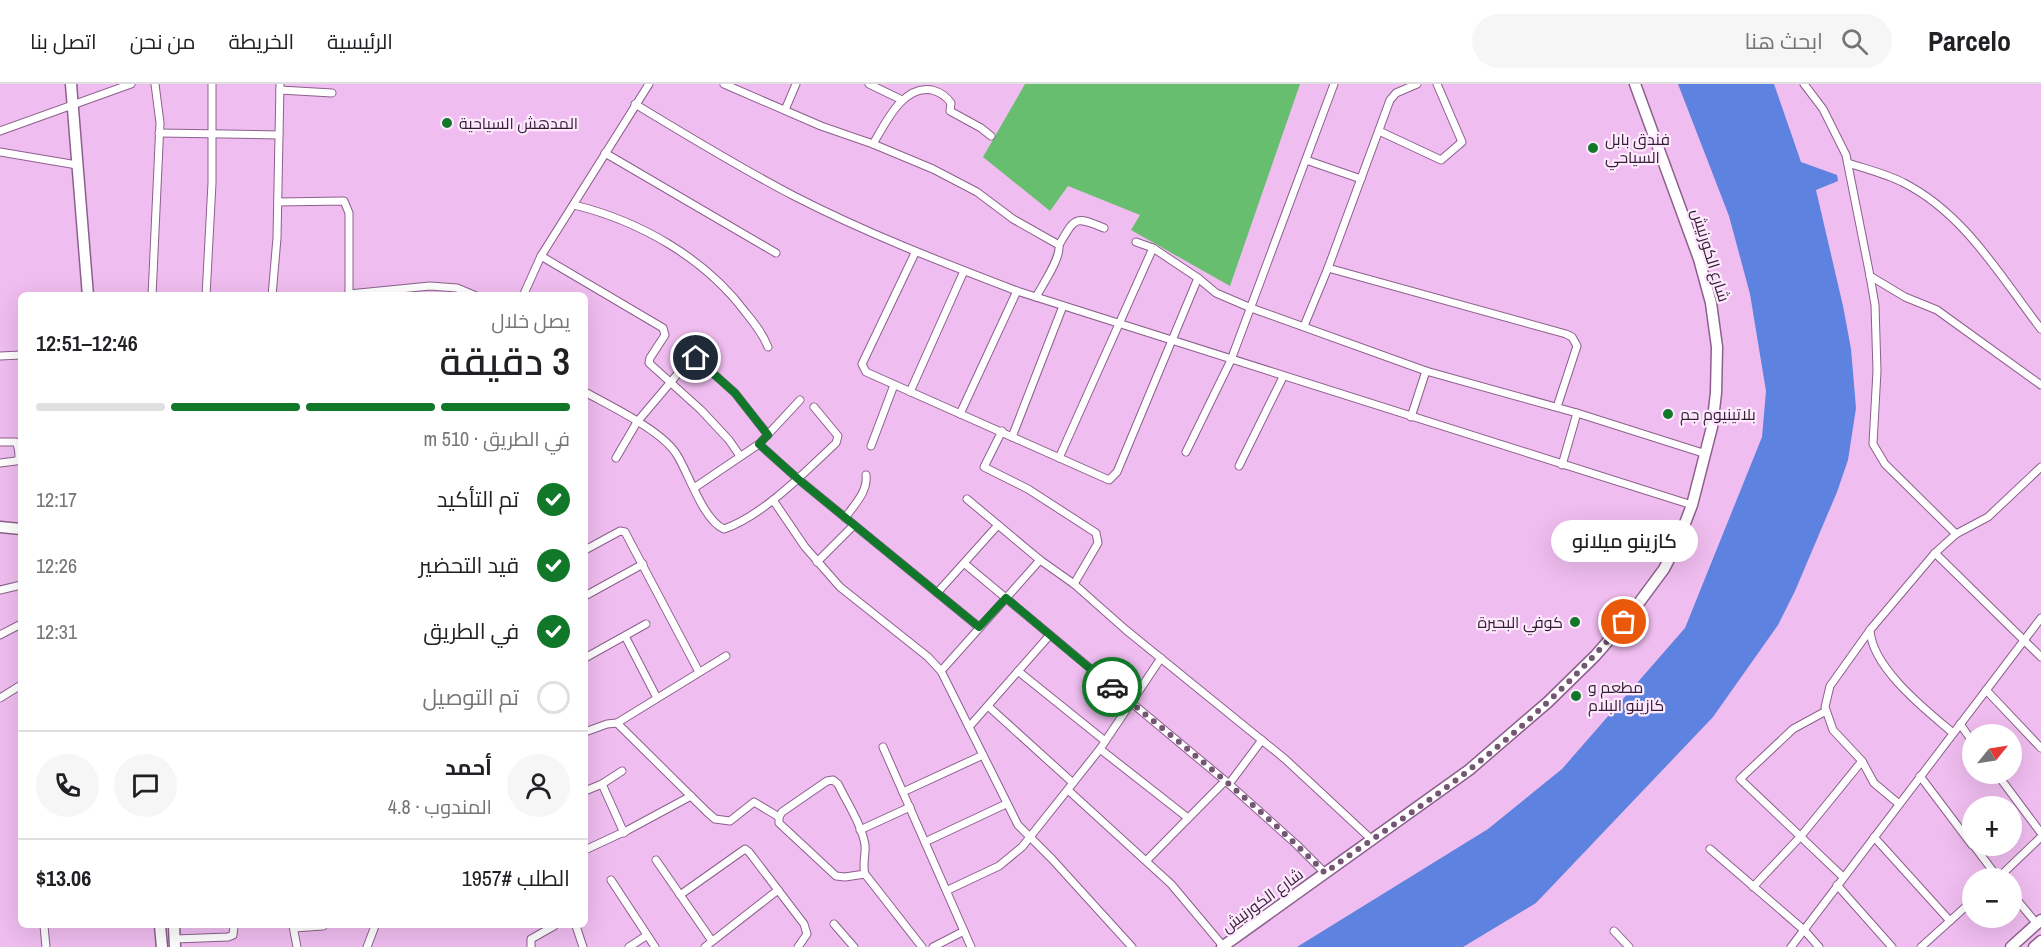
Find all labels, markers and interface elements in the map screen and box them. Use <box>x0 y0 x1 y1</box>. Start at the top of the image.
search box <box>1472 14 1892 68</box>
text: Parcelo <box>1928 22 2011 60</box>
icon: search <box>1838 25 1871 58</box>
text: ابحث هنا <box>1745 26 1823 56</box>
text: اتصل بنا <box>30 27 97 56</box>
text: من نحن <box>130 27 196 56</box>
text: الخريطة <box>229 27 294 56</box>
text: الرئيسية <box>327 27 393 56</box>
place label: المدهش السياحية <box>459 112 578 134</box>
marker: المدهش السياحية <box>440 116 454 130</box>
place label: فندق بابل السياحي <box>1605 128 1670 171</box>
marker: فندق بابل السياحي <box>1586 141 1600 155</box>
street label: شارع الكورنيش <box>1685 206 1736 305</box>
text: يصل خلال <box>491 307 570 334</box>
text: 12:46–12:51 <box>36 328 138 358</box>
pin <box>670 332 721 383</box>
text: 3 دقيقة <box>439 335 570 387</box>
icon: home <box>679 341 712 374</box>
place label: بلاتينيوم جم <box>1680 403 1756 426</box>
marker: بلاتينيوم جم <box>1661 407 1675 421</box>
text: في الطريق · 510 m <box>424 425 570 452</box>
icon: check <box>537 483 570 516</box>
text: تم التأكيد <box>437 484 519 514</box>
text: 12:17 <box>36 486 77 513</box>
callout: كازينو ميلانو <box>1550 520 1698 562</box>
text: كازينو ميلانو <box>1572 527 1677 554</box>
icon: check <box>537 549 570 582</box>
text: قيد التحضير <box>419 550 519 580</box>
text: 12:26 <box>36 552 77 579</box>
pin <box>1598 596 1649 647</box>
icon: bag <box>1607 605 1640 638</box>
place label: كوفي البحيرة <box>1478 611 1563 636</box>
icon: check <box>537 615 570 648</box>
marker: كوفي البحيرة <box>1568 615 1582 629</box>
text: في الطريق <box>423 616 519 646</box>
text: 12:31 <box>36 618 77 645</box>
courier <box>1082 657 1142 717</box>
icon: car <box>1096 671 1129 704</box>
place label: مطعم و كازينو البلام <box>1588 676 1664 717</box>
text: تم التوصيل <box>423 682 519 712</box>
marker: مطعم و كازينو البلام <box>1569 689 1583 703</box>
north arrow <box>1962 724 2022 784</box>
map controls <box>1962 724 2022 928</box>
text: أحمد <box>445 752 492 782</box>
button: phone <box>36 754 99 817</box>
button: chat <box>114 754 177 817</box>
button: person <box>507 754 570 817</box>
text: المندوب · 4.8 <box>388 793 492 820</box>
button: + <box>1962 796 2022 856</box>
text: $13.06 <box>36 863 91 893</box>
text: الطلب #1957 <box>462 863 570 893</box>
street label: شارع الكورنيش <box>1217 863 1308 938</box>
button: − <box>1962 868 2022 928</box>

